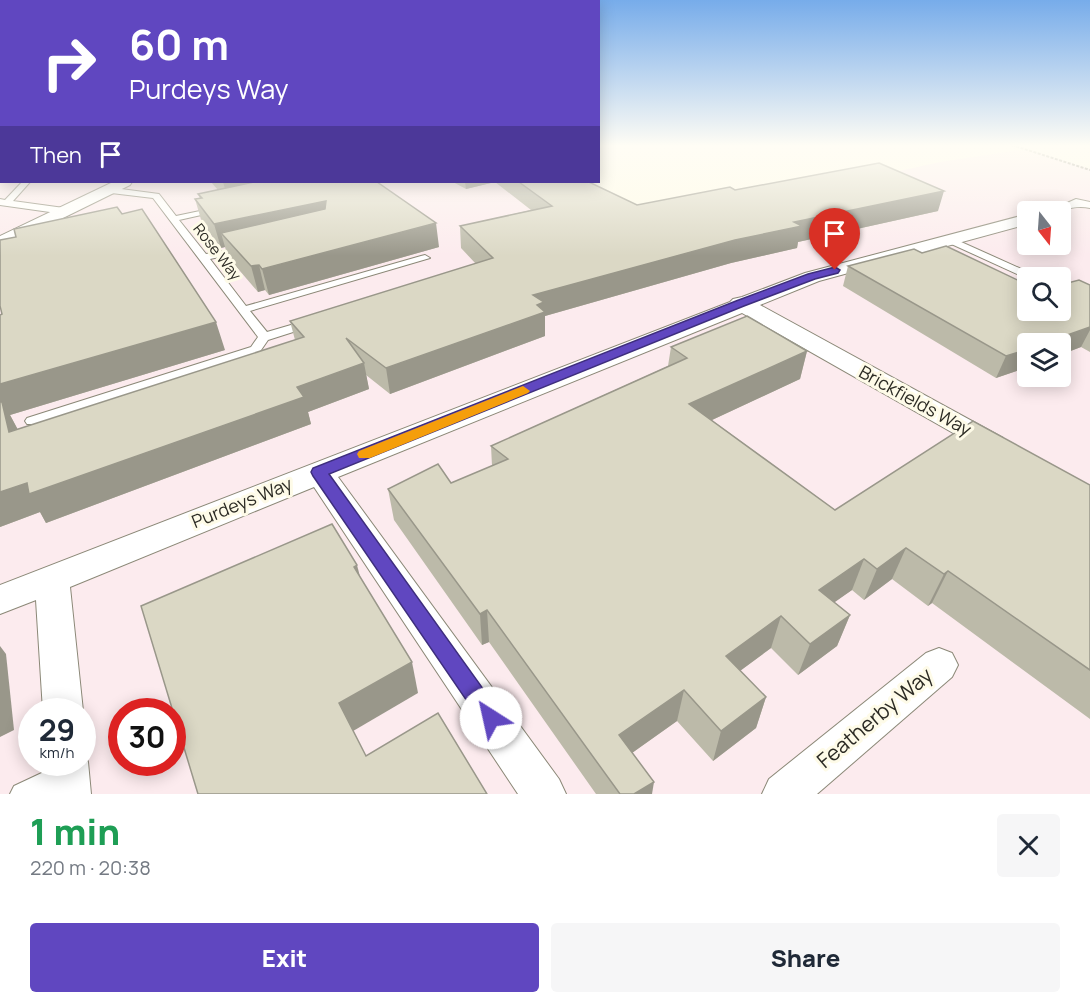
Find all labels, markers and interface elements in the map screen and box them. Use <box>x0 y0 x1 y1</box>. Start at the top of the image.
text: 60 m <box>129 15 229 73</box>
icon: right <box>30 24 108 102</box>
text: Purdeys Way <box>129 70 289 107</box>
icon: arrive <box>94 138 127 171</box>
text: Then <box>30 140 82 170</box>
north arrow <box>1017 201 1071 255</box>
map controls <box>1017 201 1071 387</box>
pin <box>809 208 860 270</box>
icon: arrive <box>818 217 851 250</box>
street label: Rose Way <box>188 219 246 285</box>
button: search <box>1017 267 1071 321</box>
button: layers <box>1017 333 1071 387</box>
street label: Brickfields Way <box>855 359 976 441</box>
street label: Purdeys Way <box>188 471 296 533</box>
street label: Featherby Way <box>811 661 938 774</box>
position arrow <box>459 686 523 750</box>
speed limit sign: 30 <box>108 698 186 776</box>
text: 29 <box>39 709 75 750</box>
text: km/h <box>40 742 74 763</box>
text: 1 min <box>30 807 120 856</box>
button: close <box>997 814 1060 877</box>
text: 220 m · 20:38 <box>30 854 151 881</box>
button: Exit <box>30 923 539 992</box>
button: Share <box>551 923 1060 992</box>

